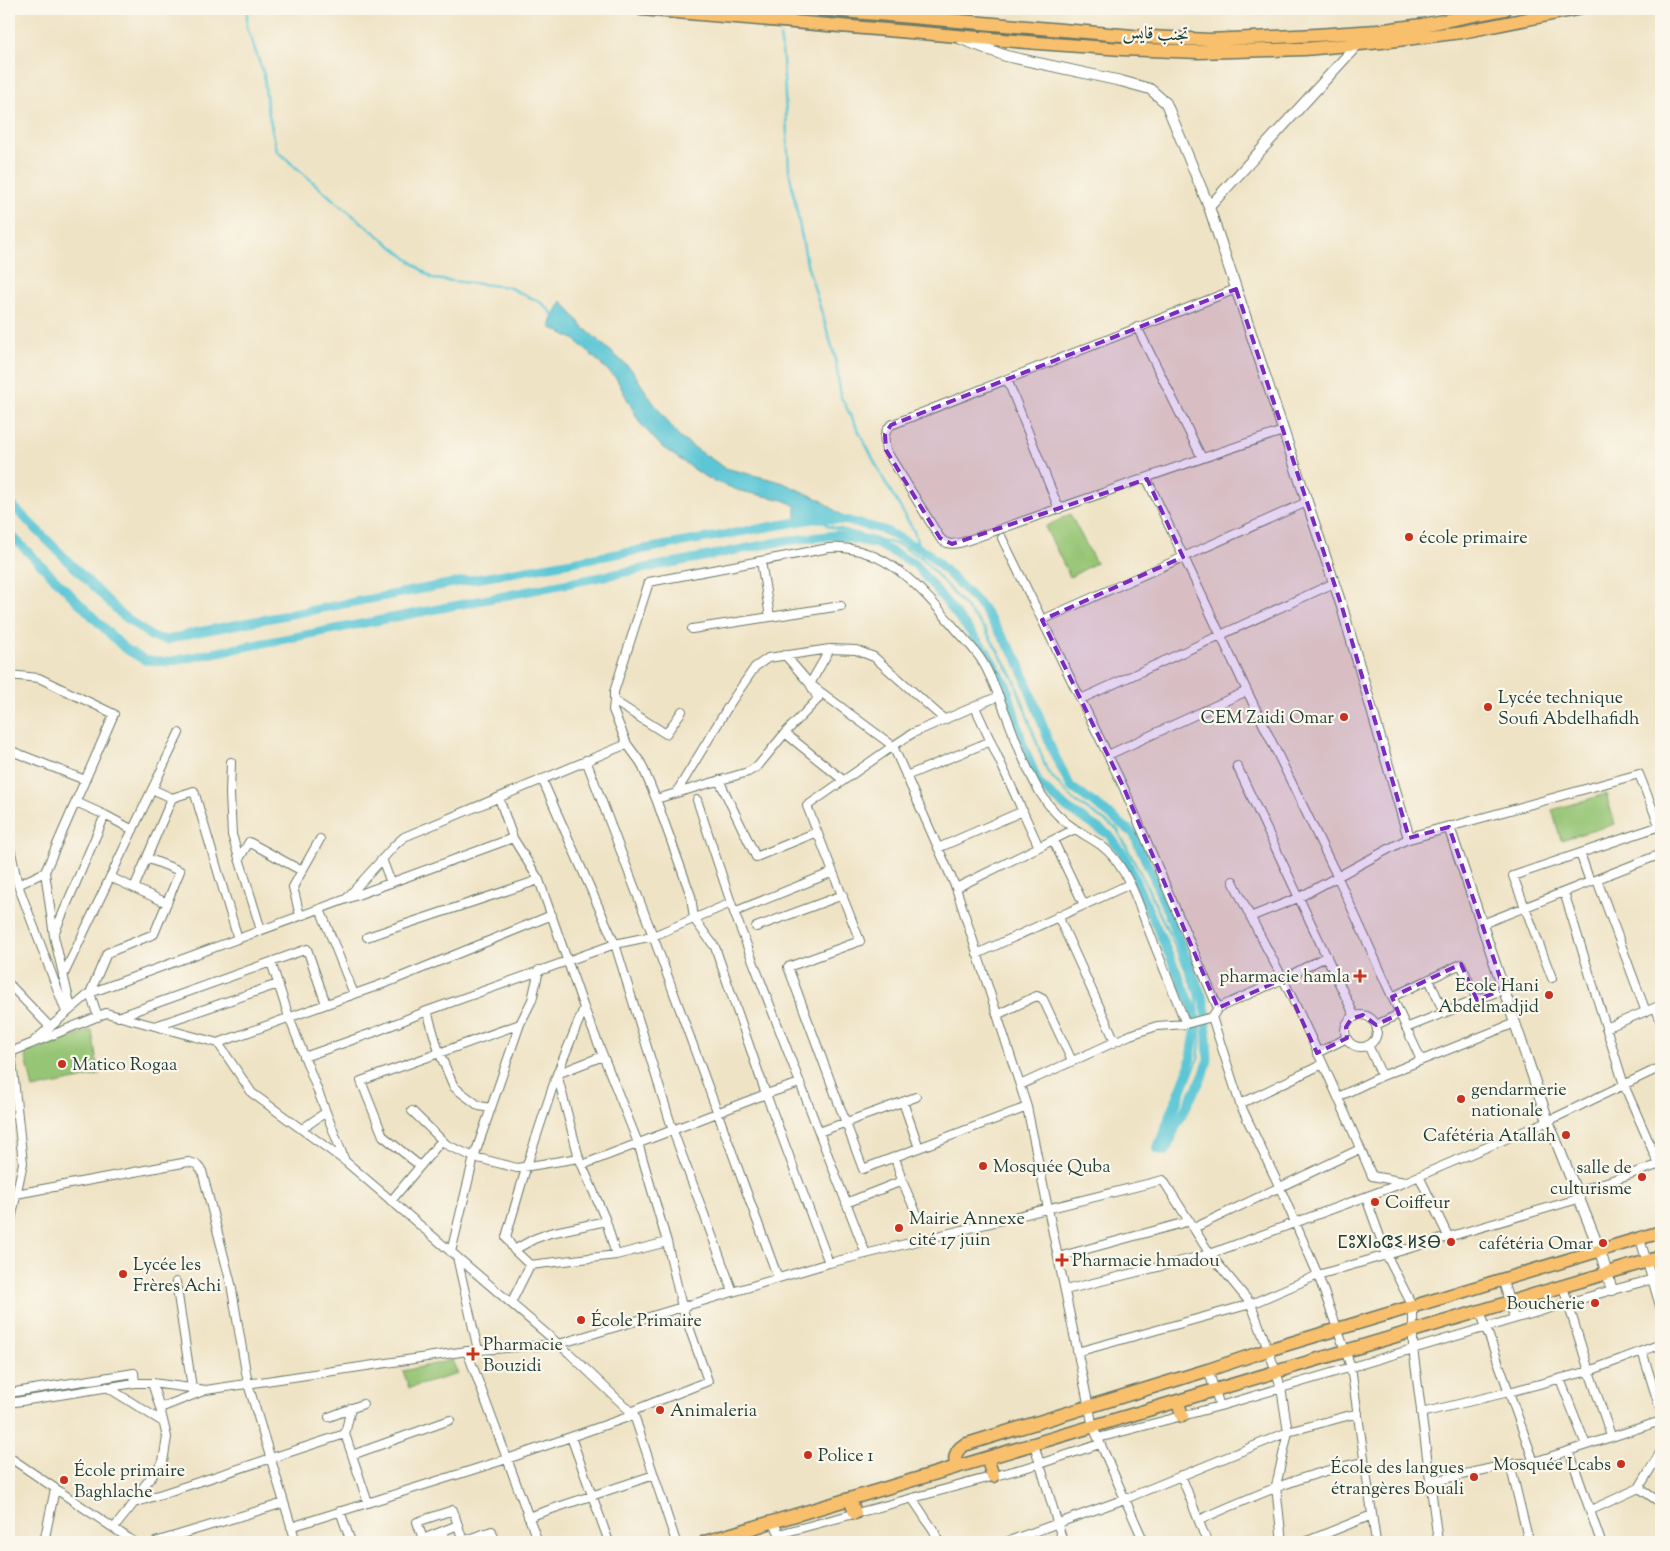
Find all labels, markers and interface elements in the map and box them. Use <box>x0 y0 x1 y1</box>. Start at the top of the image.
street label: تجنب قايس <box>1122 20 1190 50</box>
place label: école primaire <box>1419 526 1528 552</box>
marker: école primaire <box>1403 531 1415 543</box>
place label: Lycée technique Soufi Abdelhafidh <box>1498 686 1640 733</box>
marker: Lycée technique Soufi Abdelhafidh <box>1482 701 1494 713</box>
place label: CEM Zaidi Omar <box>1201 706 1334 732</box>
marker: CEM Zaidi Omar <box>1338 711 1350 723</box>
place label: pharmacie hamla <box>1219 965 1350 991</box>
marker: pharmacie hamla <box>1354 970 1366 982</box>
place label: Ecole Hani Abdelmadjid <box>1438 974 1539 1021</box>
marker: Ecole Hani Abdelmadjid <box>1543 989 1555 1001</box>
place label: Matico Rogaa <box>72 1053 177 1079</box>
marker: Matico Rogaa <box>56 1058 68 1070</box>
place label: gendarmerie nationale <box>1471 1078 1567 1125</box>
marker: gendarmerie nationale <box>1455 1093 1467 1105</box>
place label: Cafétéria Atallah <box>1423 1124 1556 1150</box>
marker: Cafétéria Atallah <box>1560 1129 1572 1141</box>
place label: Mosquée Quba <box>993 1155 1111 1181</box>
place label: salle de culturisme <box>1550 1156 1632 1203</box>
marker: Mosquée Quba <box>977 1160 989 1172</box>
marker: salle de culturisme <box>1636 1171 1648 1183</box>
place label: Coiffeur <box>1385 1191 1450 1217</box>
marker: Coiffeur <box>1369 1196 1381 1208</box>
place label: Mairie Annexe cité 17 juin <box>909 1207 1025 1254</box>
marker: Mairie Annexe cité 17 juin <box>893 1222 905 1234</box>
place label: ⵎⵓⵅⵏⴰⵛⵉ ⵍⵉⴱ <box>1337 1231 1441 1257</box>
place label: cafétéria Omar <box>1479 1232 1593 1258</box>
marker: ⵎⵓⵅⵏⴰⵛⵉ ⵍⵉⴱ <box>1445 1236 1457 1248</box>
marker: cafétéria Omar <box>1597 1237 1609 1249</box>
place label: Pharmacie hmadou <box>1072 1249 1220 1275</box>
place label: Lycée les Frères Achi <box>133 1253 221 1300</box>
marker: Pharmacie hmadou <box>1056 1254 1068 1266</box>
marker: Lycée les Frères Achi <box>117 1268 129 1280</box>
place label: Boucherie <box>1506 1292 1585 1318</box>
marker: Boucherie <box>1589 1297 1601 1309</box>
place label: École Primaire <box>591 1309 702 1335</box>
marker: École Primaire <box>575 1314 587 1326</box>
place label: Pharmacie Bouzidi <box>483 1333 563 1380</box>
marker: Pharmacie Bouzidi <box>467 1348 479 1360</box>
place label: Animaleria <box>670 1399 757 1425</box>
marker: Animaleria <box>654 1404 666 1416</box>
place label: Police 1 <box>818 1444 874 1470</box>
marker: Police 1 <box>802 1449 814 1461</box>
place label: Mosquée Lcabs <box>1493 1453 1611 1479</box>
place label: École des langues étrangères Bouali <box>1330 1456 1464 1503</box>
marker: Mosquée Lcabs <box>1615 1458 1627 1470</box>
place label: École primaire Baghlache <box>74 1459 185 1506</box>
marker: École des langues étrangères Bouali <box>1468 1471 1480 1483</box>
marker: École primaire Baghlache <box>58 1474 70 1486</box>

